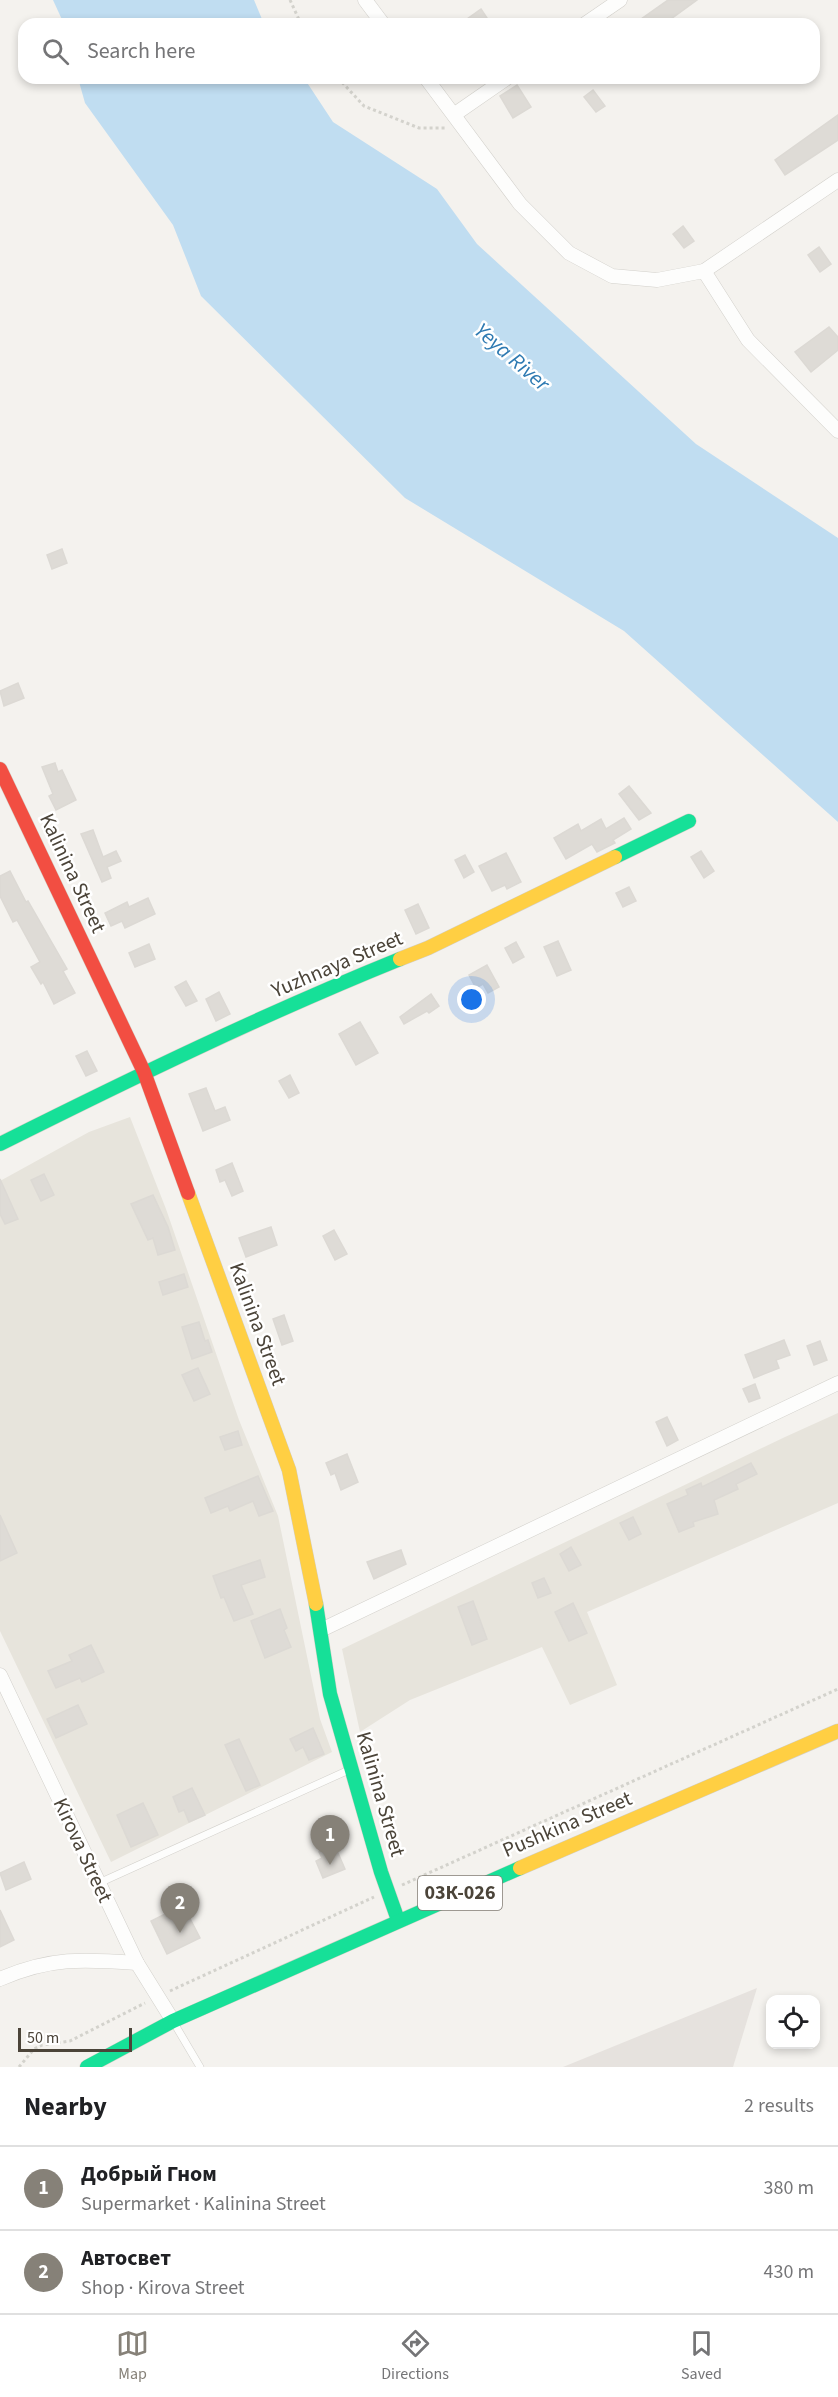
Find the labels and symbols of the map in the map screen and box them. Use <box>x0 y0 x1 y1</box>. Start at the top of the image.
water label: Yeya River <box>467 315 558 400</box>
street label: Kalinina Street <box>32 808 114 938</box>
street label: Yuzhnaya Street <box>266 923 407 1006</box>
your location <box>457 985 486 1014</box>
street label: Kalinina Street <box>222 1258 294 1390</box>
street label: Kalinina Street <box>349 1728 413 1860</box>
street label: Pushkina Street <box>498 1783 636 1865</box>
street label: Kirova Street <box>46 1793 120 1907</box>
pin: 1 <box>310 1816 350 1865</box>
road number: 03К-026 <box>418 1876 502 1910</box>
pin: 2 <box>160 1884 200 1933</box>
scale bar <box>18 2025 132 2052</box>

